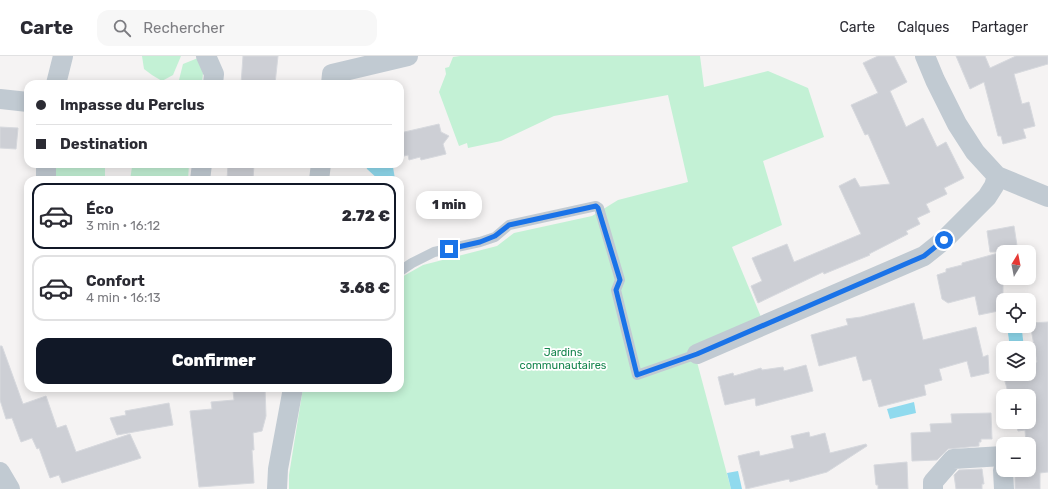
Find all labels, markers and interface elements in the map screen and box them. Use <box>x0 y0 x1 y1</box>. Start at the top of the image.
search box <box>97 10 377 46</box>
text: Carte <box>20 16 73 39</box>
icon: search <box>111 17 133 39</box>
text: Rechercher <box>143 19 224 37</box>
text: Carte <box>839 19 875 36</box>
text: Calques <box>897 19 949 36</box>
text: Partager <box>971 19 1028 36</box>
text: Impasse du Perclus <box>60 96 205 114</box>
text: Destination <box>60 135 148 153</box>
callout: 1 min <box>416 191 482 219</box>
text: 1 min <box>432 197 466 212</box>
icon: car <box>38 198 74 234</box>
text: Éco <box>86 200 114 218</box>
text: 2.72 € <box>342 207 390 225</box>
text: 3 min · 16:12 <box>86 218 160 233</box>
route start <box>935 231 953 249</box>
route end <box>440 240 458 258</box>
north arrow <box>996 245 1036 285</box>
map controls <box>996 245 1036 477</box>
icon: car <box>38 270 74 306</box>
text: Confort <box>86 272 145 290</box>
text: 3.68 € <box>340 279 390 297</box>
text: 4 min · 16:13 <box>86 290 161 305</box>
button: locate <box>996 293 1036 333</box>
button: Confirmer <box>36 338 392 384</box>
button: layers <box>996 341 1036 381</box>
park label: Jardins communautaires <box>520 346 607 372</box>
button: + <box>996 389 1036 429</box>
button: − <box>996 437 1036 477</box>

